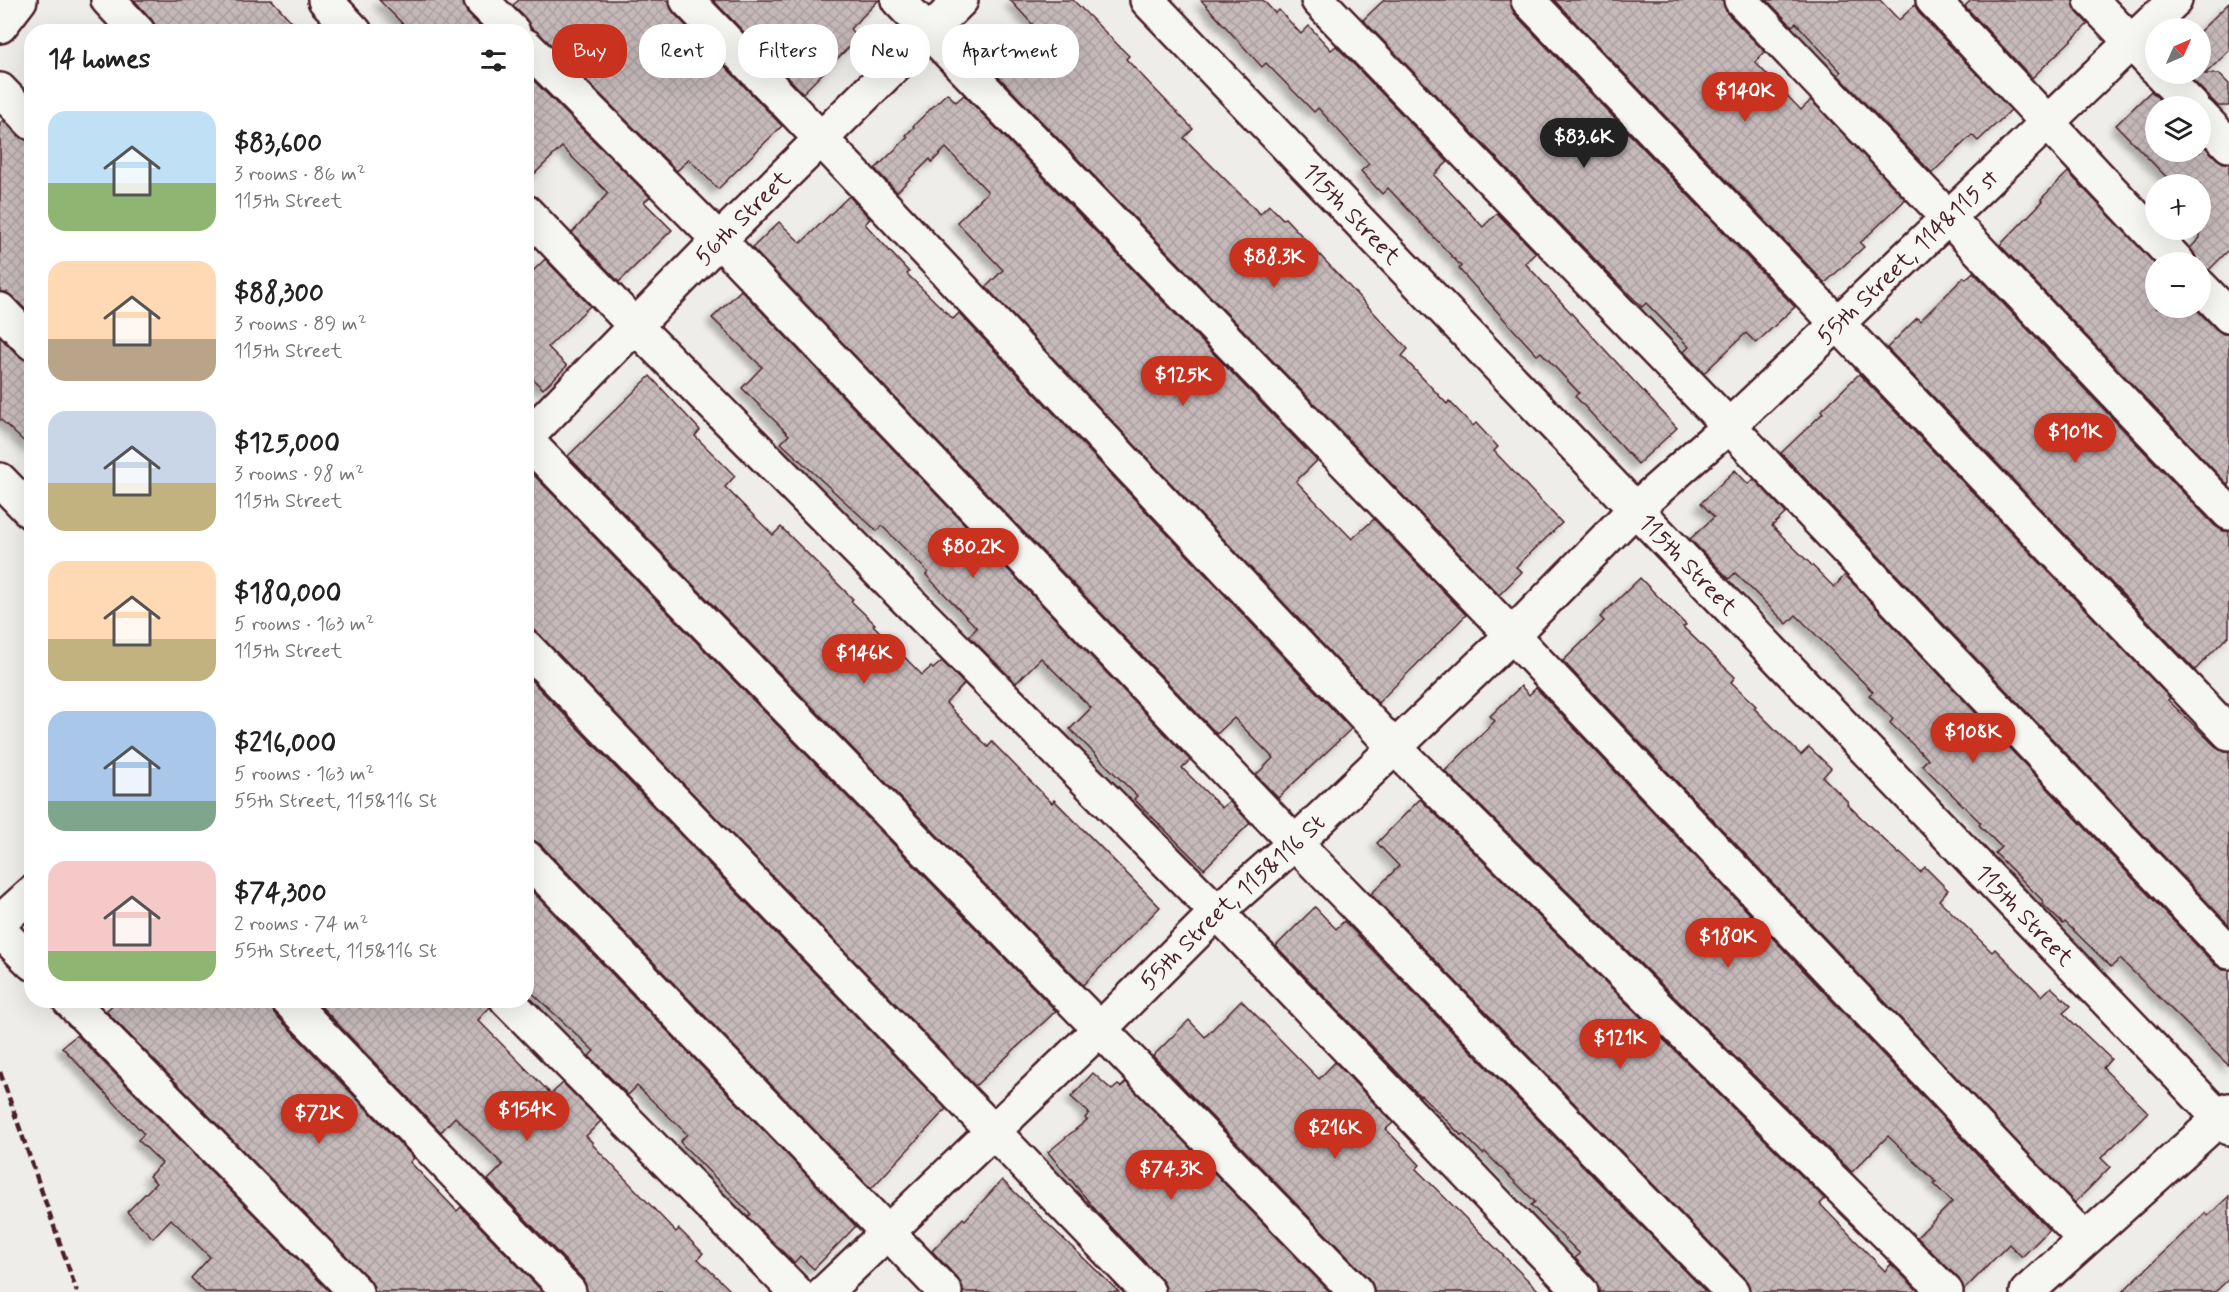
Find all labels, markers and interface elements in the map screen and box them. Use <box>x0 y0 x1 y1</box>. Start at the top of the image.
north arrow <box>2145 18 2211 84</box>
map controls <box>2145 18 2211 318</box>
chip: Buy <box>552 24 627 78</box>
chip: Rent <box>639 24 726 78</box>
chip: Filters <box>738 24 838 78</box>
chip: New <box>850 24 930 78</box>
chip: Apartment <box>942 24 1079 78</box>
text: 14 homes <box>48 43 150 77</box>
icon: filters <box>477 44 510 77</box>
pin: $140K <box>1703 72 1787 123</box>
text: $140K <box>1716 78 1774 105</box>
button: layers <box>2145 96 2211 162</box>
pin: $83.6K <box>1535 118 1633 169</box>
text: $83.6K <box>1554 124 1614 151</box>
text: $83,600 <box>234 127 322 161</box>
icon: home <box>96 135 168 207</box>
street label: 115th Street <box>1295 157 1407 272</box>
text: 3 rooms · 86 m² <box>234 161 366 188</box>
street label: 55th Street, 114&115 st <box>1811 163 2006 352</box>
street label: 56th Street <box>689 164 798 273</box>
button: + <box>2145 174 2211 240</box>
text: 115th Street <box>234 188 342 215</box>
pin: $88.3K <box>1225 238 1323 289</box>
text: $88.3K <box>1243 244 1305 271</box>
button: − <box>2145 252 2211 318</box>
text: $88,300 <box>234 277 324 311</box>
icon: home <box>96 285 168 357</box>
text: 3 rooms · 89 m² <box>234 311 367 338</box>
text: 115th Street <box>234 338 342 365</box>
pin: $125K <box>1141 356 1225 407</box>
text: $125K <box>1155 362 1211 389</box>
pin: $101K <box>2033 413 2117 464</box>
text: $101K <box>2048 419 2102 446</box>
text: $125,000 <box>234 427 340 461</box>
icon: home <box>96 435 168 507</box>
text: 3 rooms · 98 m² <box>234 461 364 488</box>
text: 115th Street <box>234 488 342 515</box>
street label: 115th Street <box>1631 508 1743 623</box>
pin: $80.2K <box>924 528 1022 579</box>
text: $80.2K <box>942 534 1004 561</box>
text: $180,000 <box>234 577 341 611</box>
icon: home <box>96 585 168 657</box>
text: 5 rooms · 163 m² <box>234 611 374 638</box>
pin: $146K <box>822 634 906 685</box>
text: 115th Street <box>234 638 342 665</box>
text: $146K <box>836 640 892 667</box>
pin: $108K <box>1931 713 2015 764</box>
text: $108K <box>1944 719 2002 746</box>
text: $216,000 <box>234 727 336 761</box>
icon: home <box>96 735 168 807</box>
text: 5 rooms · 163 m² <box>234 761 374 788</box>
text: 55th Street, 115&116 St <box>234 788 437 815</box>
street label: 55th Street, 115&116 St <box>1134 808 1333 997</box>
street label: 115th Street <box>1968 859 2080 974</box>
text: $74,300 <box>234 877 327 911</box>
icon: home <box>96 885 168 957</box>
text: 2 rooms · 74 m² <box>234 911 368 938</box>
pin: $180K <box>1686 918 1770 969</box>
text: $180K <box>1699 924 1757 951</box>
text: 55th Street, 115&116 St <box>234 938 437 965</box>
pin: $121K <box>1578 1019 1662 1070</box>
text: $121K <box>1593 1025 1647 1052</box>
pin: $154K <box>485 1091 569 1142</box>
pin: $72K <box>283 1094 355 1145</box>
text: $154K <box>498 1097 556 1124</box>
text: $72K <box>295 1100 343 1127</box>
pin: $216K <box>1293 1109 1377 1160</box>
text: $216K <box>1308 1115 1362 1142</box>
pin: $74.3K <box>1122 1150 1220 1201</box>
text: $74.3K <box>1139 1156 1203 1183</box>

